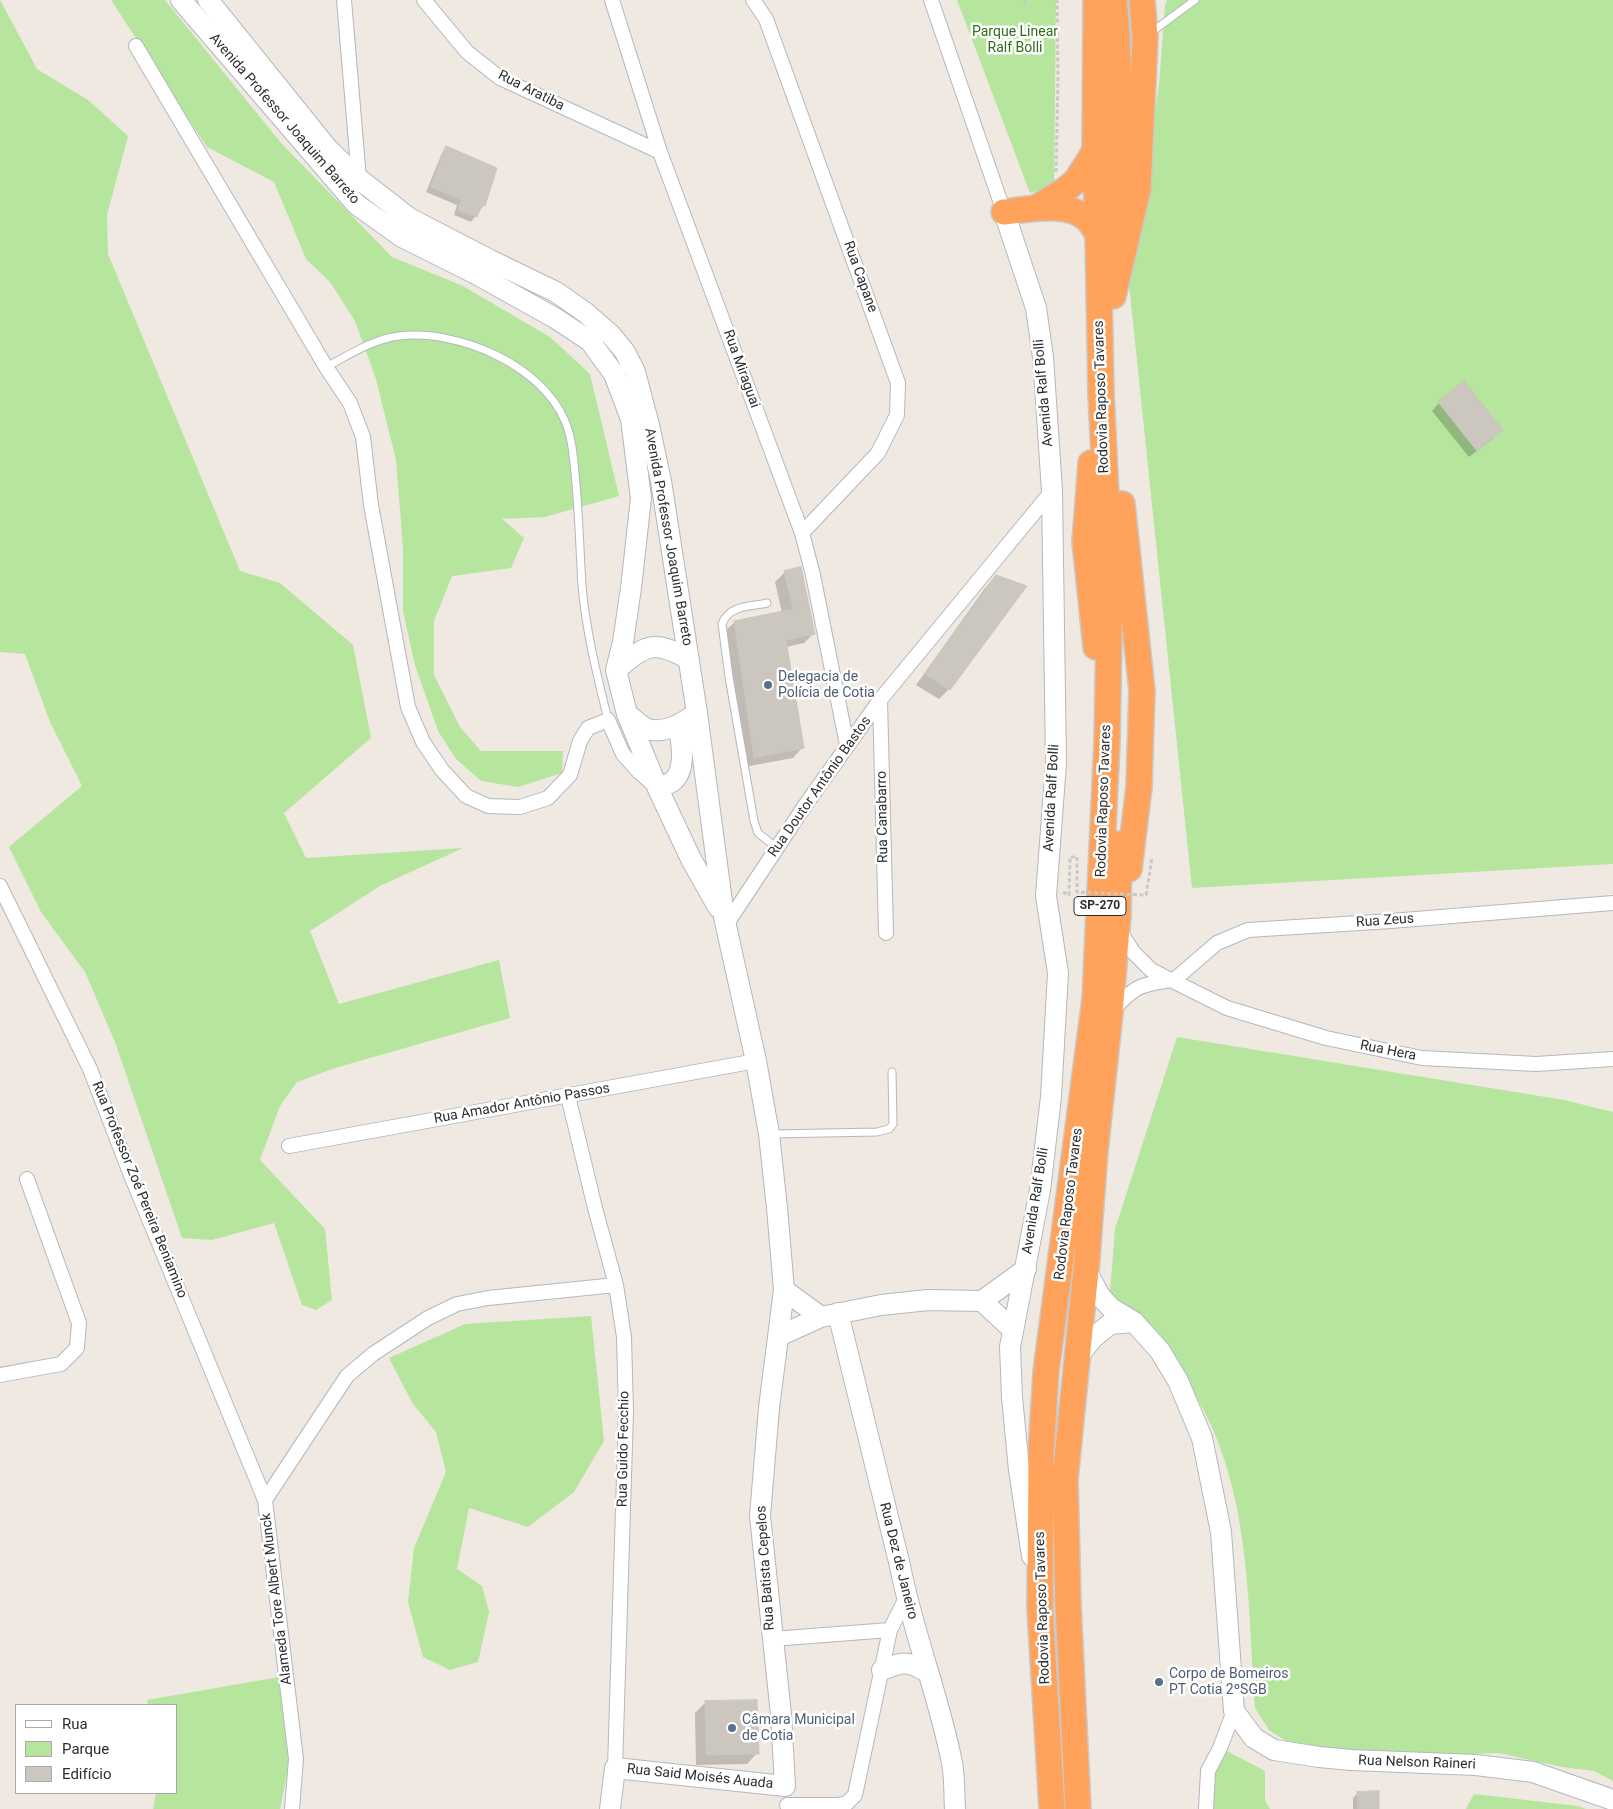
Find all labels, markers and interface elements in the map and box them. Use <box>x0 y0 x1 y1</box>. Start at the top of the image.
park label: Parque Linear Ralf Bolli <box>972 24 1058 56</box>
street label: Avenida Professor Joaquim Barreto <box>205 30 363 208</box>
street label: Rua Aratiba <box>495 67 567 115</box>
street label: Rua Capane <box>839 239 881 315</box>
street label: Rodovia Raposo Tavares <box>1091 320 1113 474</box>
street label: Rua Miraguai <box>719 328 763 410</box>
street label: Avenida Ralf Bolli <box>1031 339 1057 447</box>
street label: Avenida Professor Joaquim Barreto <box>641 427 695 647</box>
place label: Delegacia de Polícia de Cotia <box>778 669 875 702</box>
marker: Delegacia de Polícia de Cotia <box>762 679 774 691</box>
street label: Rua Doutor Antônio Bastos <box>765 713 875 861</box>
street label: Rodovia Raposo Tavares <box>1093 724 1115 878</box>
street label: Avenida Ralf Bolli <box>1041 744 1063 852</box>
street label: Rua Canabarro <box>874 771 892 863</box>
road number: SP-270 <box>1074 896 1126 916</box>
street label: Rua Zeus <box>1355 911 1415 931</box>
street label: Rua Hera <box>1358 1037 1418 1065</box>
street label: Rua Professor Zoé Pereira Beniamino <box>88 1079 190 1301</box>
street label: Rua Amador Antônio Passos <box>433 1080 611 1128</box>
street label: Rodovia Raposo Tavares <box>1051 1127 1087 1281</box>
street label: Avenida Ralf Bolli <box>1019 1146 1053 1256</box>
street label: Rua Guido Fecchio <box>615 1391 633 1507</box>
street label: Rua Dez de Janeiro <box>875 1501 921 1621</box>
street label: Rua Batista Cepelos <box>753 1505 779 1631</box>
street label: Alameda Tore Albert Munck <box>258 1512 296 1686</box>
street label: Rodovia Raposo Tavares <box>1032 1531 1054 1685</box>
place label: Corpo de Bomeiros PT Cotia 2ºSGB <box>1169 1666 1289 1698</box>
marker: Corpo de Bomeiros PT Cotia 2ºSGB <box>1153 1676 1165 1688</box>
legend <box>15 1704 178 1794</box>
place label: Câmara Municipal de Cotia <box>742 1712 855 1744</box>
text: Rua <box>62 1715 88 1733</box>
marker: Câmara Municipal de Cotia <box>726 1722 738 1734</box>
text: Parque <box>62 1740 109 1758</box>
street label: Rua Nelson Raineri <box>1358 1753 1476 1773</box>
street label: Rua Said Moisés Auada <box>626 1761 774 1793</box>
text: Edifício <box>62 1765 111 1783</box>

